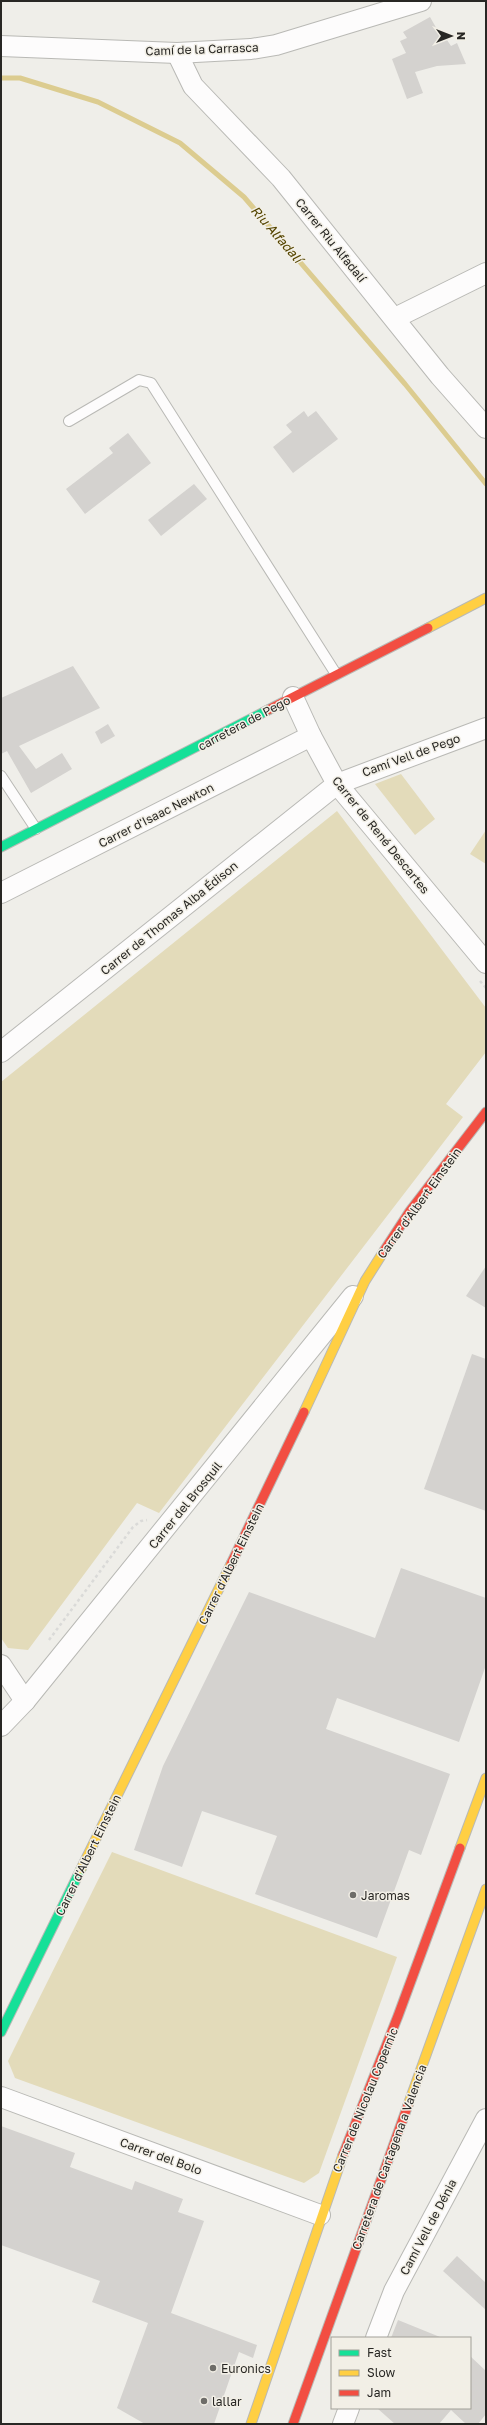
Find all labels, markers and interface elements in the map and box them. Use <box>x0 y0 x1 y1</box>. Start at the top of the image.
north arrow <box>431 16 471 56</box>
text: N <box>455 32 468 40</box>
street label: Camí de la Carrasca <box>145 40 259 58</box>
street label: Carrer Riu Alfadalí <box>292 195 370 286</box>
water label: Riu Alfadalí <box>248 202 309 269</box>
street label: carretera de Pego <box>195 692 293 754</box>
street label: Camí Vell de Pego <box>360 730 462 780</box>
street label: Carrer de René Descartes <box>329 773 433 897</box>
street label: Carrer d'Isaac Newton <box>96 779 216 851</box>
street label: Carrer de Thomas Alba Édison <box>97 858 241 978</box>
street label: Carrer d'Albert Einstein <box>374 1145 464 1261</box>
street label: Carrer del Brosquil <box>145 1458 225 1552</box>
street label: Carrer d'Albert Einstein <box>195 1501 267 1627</box>
street label: Carrer d'Albert Einstein <box>52 1792 124 1918</box>
place label: Jaromas <box>361 1888 410 1903</box>
marker: Jaromas <box>348 1890 358 1900</box>
street label: Carrer de Nicolau Copernic <box>329 2025 401 2174</box>
street label: Carretera de Cartagena a Valencia <box>348 2062 430 2252</box>
street label: Carrer del Bolo <box>118 2134 204 2178</box>
street label: Camí Vell de Dénia <box>396 2176 460 2278</box>
legend <box>331 2337 471 2409</box>
text: Fast <box>367 2345 392 2360</box>
place label: Euronics <box>221 2361 271 2376</box>
marker: Euronics <box>208 2363 218 2373</box>
text: Slow <box>367 2365 395 2380</box>
text: Jam <box>367 2385 391 2400</box>
place label: lallar <box>212 2394 242 2409</box>
marker: lallar <box>199 2396 209 2406</box>

